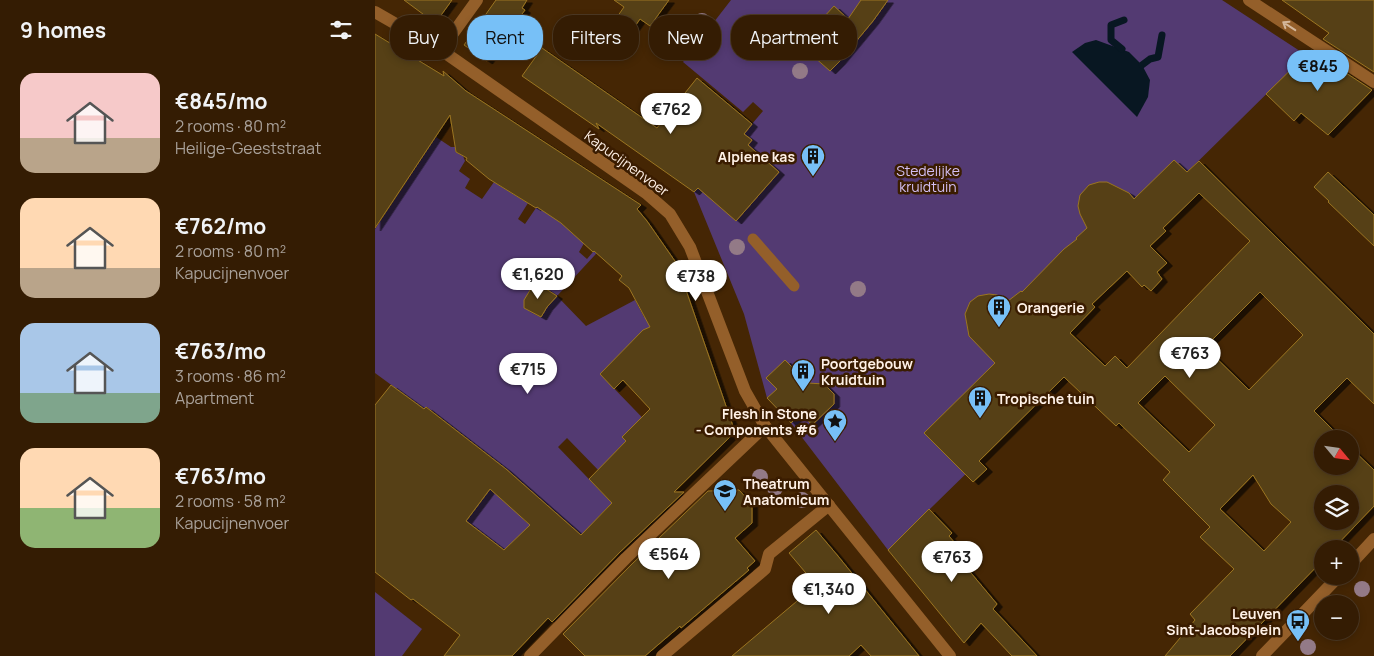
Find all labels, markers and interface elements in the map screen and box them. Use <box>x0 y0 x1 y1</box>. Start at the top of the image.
chip: Buy <box>390 15 457 60</box>
chip: Rent <box>467 15 543 60</box>
chip: Filters <box>553 15 639 60</box>
chip: New <box>649 15 721 60</box>
chip: Apartment <box>731 15 857 60</box>
text: 9 homes <box>20 16 106 44</box>
icon: filters <box>327 16 355 44</box>
one-way arrow <box>1283 21 1297 31</box>
pin: €845 <box>1288 49 1348 92</box>
text: €845 <box>1298 55 1338 77</box>
text: €845/mo <box>175 87 267 115</box>
pin: €762 <box>641 92 701 135</box>
icon: home <box>60 93 120 153</box>
text: €762 <box>652 98 690 120</box>
text: 2 rooms · 80 m² <box>175 115 286 137</box>
street label: Kapucijnenvoer <box>581 126 673 200</box>
text: Heilige-Geeststraat <box>175 137 321 159</box>
building icon: Alpiene kas <box>800 143 826 177</box>
place label: Alpiene kas <box>718 147 795 166</box>
park label: Stedelijke kruidtuin <box>896 161 960 196</box>
text: €762/mo <box>175 212 266 240</box>
icon: home <box>60 218 120 278</box>
text: 2 rooms · 80 m² <box>175 240 286 262</box>
pin: €1,620 <box>497 258 579 300</box>
pin: €738 <box>666 260 726 302</box>
text: Kapucijnenvoer <box>175 262 289 284</box>
text: €1,620 <box>512 263 564 285</box>
text: €738 <box>677 265 715 287</box>
building icon: Orangerie <box>986 294 1012 328</box>
place label: Orangerie <box>1017 298 1085 317</box>
pin: €763 <box>1160 336 1220 379</box>
text: €763/mo <box>175 337 266 365</box>
text: €763 <box>1171 342 1209 364</box>
icon: home <box>60 343 120 403</box>
pin: €715 <box>498 352 558 395</box>
place label: Poortgebouw Kruidtuin <box>821 354 913 389</box>
text: €715 <box>510 358 546 380</box>
building icon: Poortgebouw Kruidtuin <box>790 358 816 392</box>
text: 3 rooms · 86 m² <box>175 365 286 387</box>
building icon: Tropische tuin <box>967 385 993 419</box>
text: Apartment <box>175 387 254 409</box>
place label: Tropische tuin <box>997 389 1095 408</box>
place label: Flesh in Stone - Components #6 <box>696 404 817 439</box>
place icon: Flesh in Stone - Components #6 <box>822 408 848 442</box>
north arrow <box>1314 430 1359 475</box>
map controls <box>1314 430 1359 640</box>
text: €763/mo <box>175 462 266 490</box>
icon: home <box>60 468 120 528</box>
place label: Theatrum Anatomicum <box>743 474 829 509</box>
school or university icon: Theatrum Anatomicum <box>712 478 738 512</box>
button: layers <box>1314 485 1359 530</box>
text: 2 rooms · 58 m² <box>175 490 286 512</box>
text: Kapucijnenvoer <box>175 512 289 534</box>
pin: €564 <box>639 538 699 580</box>
pin: €763 <box>922 540 982 583</box>
button: + <box>1314 540 1359 585</box>
text: €564 <box>649 543 689 565</box>
text: €763 <box>933 546 971 568</box>
pin: €1,340 <box>788 572 870 615</box>
text: €1,340 <box>803 578 855 600</box>
button: − <box>1314 595 1359 640</box>
place label: Leuven Sint-Jacobsplein <box>1166 604 1281 639</box>
bus stop icon: Leuven Sint-Jacobsplein <box>1285 608 1311 642</box>

